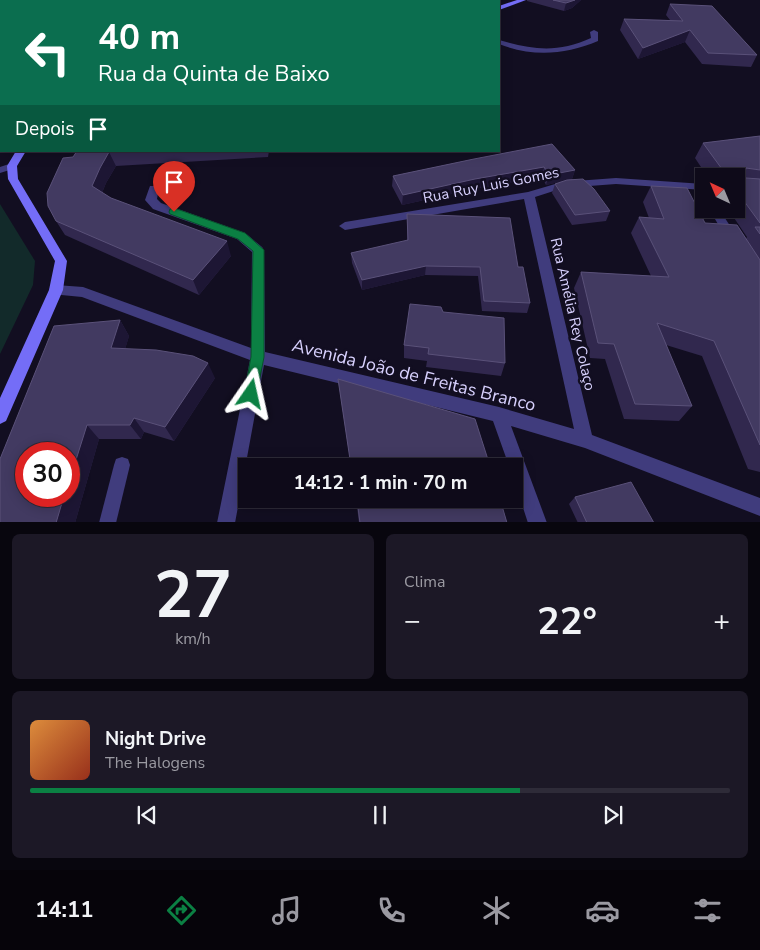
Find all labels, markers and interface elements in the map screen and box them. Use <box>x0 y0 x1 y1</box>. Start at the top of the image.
text: 40 m <box>98 14 180 61</box>
icon: left <box>15 20 80 85</box>
text: Rua da Quinta de Baixo <box>98 59 330 89</box>
icon: arrive <box>84 115 112 143</box>
text: Depois <box>15 116 74 142</box>
pin <box>153 161 195 212</box>
street label: Rua Ruy Luis Gomes <box>421 162 561 208</box>
icon: arrive <box>160 168 188 196</box>
north arrow <box>695 168 745 218</box>
map controls <box>695 168 745 218</box>
street label: Rua Amélia Rey Colaço <box>546 236 600 392</box>
street label: Avenida João de Freitas Branco <box>290 333 538 417</box>
position arrow <box>224 367 276 419</box>
speed limit sign: 30 <box>15 442 80 507</box>
text: 14:12 · 1 min · 70 m <box>293 470 468 496</box>
text: 27 <box>154 551 232 640</box>
text: Clima <box>404 571 445 593</box>
text: 22° <box>537 596 597 647</box>
text: − <box>404 602 421 640</box>
text: + <box>713 602 730 640</box>
text: km/h <box>175 628 211 650</box>
text: Night Drive <box>105 726 206 752</box>
text: The Halogens <box>105 752 205 774</box>
icon: previous <box>133 801 161 829</box>
icon: pause <box>366 801 394 829</box>
icon: next <box>599 801 627 829</box>
icon: directions <box>164 893 199 928</box>
icon: music <box>269 893 304 928</box>
icon: phone <box>374 893 409 928</box>
icon: climate <box>479 893 514 928</box>
icon: car <box>585 893 620 928</box>
icon: filters <box>690 893 725 928</box>
text: 14:11 <box>35 895 93 925</box>

